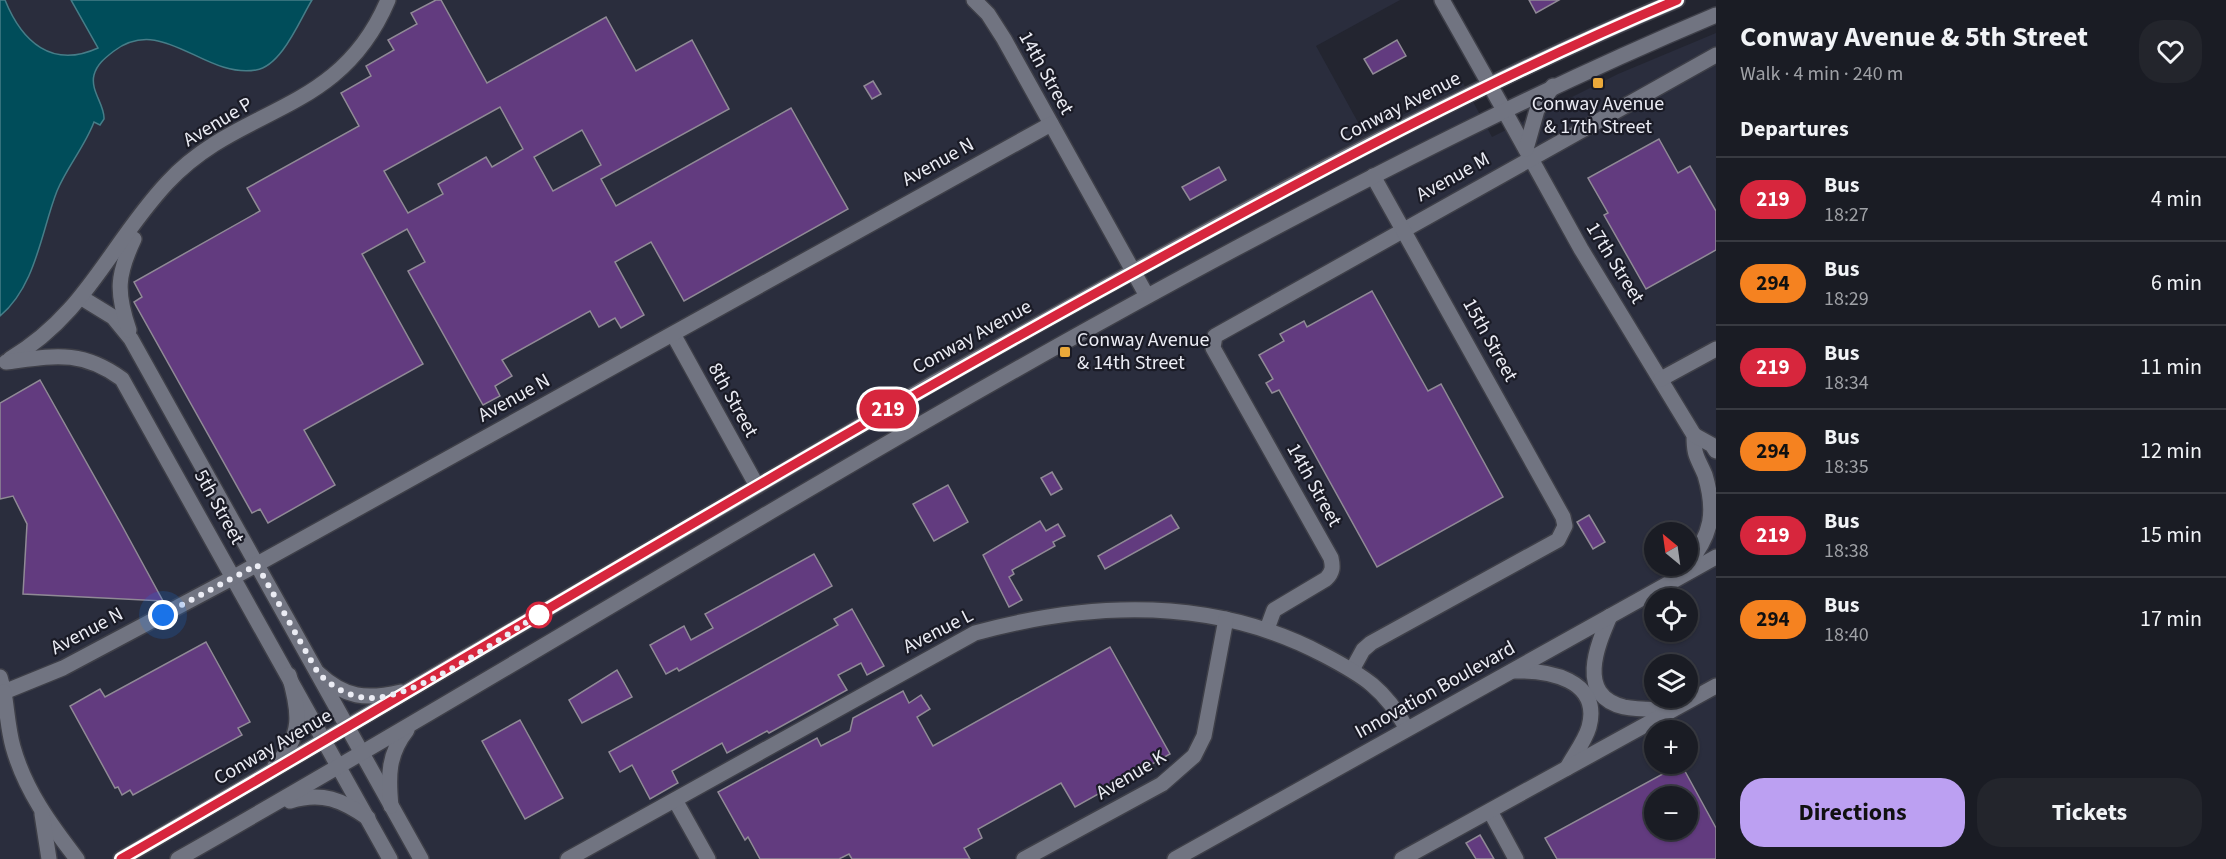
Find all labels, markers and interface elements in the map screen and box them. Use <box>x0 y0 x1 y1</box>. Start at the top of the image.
text: Conway Avenue & 5th Street <box>1740 17 2088 57</box>
button: heart <box>2139 20 2202 83</box>
street label: 14th Street <box>1012 26 1081 120</box>
text: Walk · 4 min · 240 m <box>1740 60 1903 88</box>
street label: Conway Avenue <box>1335 64 1465 150</box>
marker: Conway Avenue & 17th Street <box>1591 76 1605 90</box>
street label: Avenue P <box>178 90 258 154</box>
place label: Conway Avenue & 17th Street <box>1532 90 1664 141</box>
text: Departures <box>1740 113 1849 145</box>
street label: Avenue N <box>897 131 979 193</box>
street label: Avenue M <box>1411 145 1495 209</box>
text: Bus <box>1824 169 1860 201</box>
text: 4 min <box>2151 183 2202 215</box>
text: 219 <box>1756 184 1790 214</box>
text: 18:27 <box>1824 201 1869 229</box>
street label: 17th Street <box>1579 217 1651 309</box>
text: Bus <box>1824 253 1860 285</box>
text: 6 min <box>2151 267 2202 299</box>
text: 294 <box>1756 268 1790 298</box>
text: 18:29 <box>1824 285 1869 313</box>
street label: Conway Avenue <box>907 293 1037 381</box>
street label: 15th Street <box>1456 293 1525 387</box>
place label: Conway Avenue & 14th Street <box>1077 326 1210 377</box>
text: Bus <box>1824 337 1860 369</box>
marker: Conway Avenue & 14th Street <box>1058 345 1072 359</box>
text: 11 min <box>2140 351 2202 383</box>
text: 219 <box>1756 352 1790 382</box>
street label: 8th Street <box>701 357 765 443</box>
street label: Avenue N <box>473 367 555 429</box>
text: 18:34 <box>1824 369 1869 397</box>
line badge: 219 <box>854 390 922 428</box>
text: 219 <box>871 394 905 424</box>
text: Bus <box>1824 421 1860 453</box>
text: 12 min <box>2140 435 2202 467</box>
text: 294 <box>1756 436 1790 466</box>
street label: 14th Street <box>1280 438 1349 532</box>
text: 18:35 <box>1824 453 1869 481</box>
street label: 5th Street <box>187 464 251 550</box>
text: Bus <box>1824 505 1860 537</box>
text: 15 min <box>2140 519 2202 551</box>
text: 219 <box>1756 520 1790 550</box>
north arrow <box>1644 522 1698 576</box>
map controls <box>1644 522 1698 840</box>
text: 18:38 <box>1824 537 1869 565</box>
button: locate <box>1644 588 1698 642</box>
text: Bus <box>1824 589 1860 621</box>
street label: Avenue N <box>46 600 128 662</box>
your location <box>148 600 178 630</box>
street label: Avenue L <box>898 601 978 661</box>
unlabelled marker <box>526 602 552 628</box>
text: 17 min <box>2140 603 2202 635</box>
text: 294 <box>1756 604 1790 634</box>
text: 18:40 <box>1824 621 1869 649</box>
street label: Innovation Boulevard <box>1350 634 1520 746</box>
button: layers <box>1644 654 1698 708</box>
street label: Conway Avenue <box>209 702 337 792</box>
button: + <box>1644 720 1698 774</box>
street label: Avenue K <box>1091 743 1172 807</box>
button: Directions <box>1740 778 1965 847</box>
button: Tickets <box>1977 778 2202 847</box>
button: − <box>1644 786 1698 840</box>

